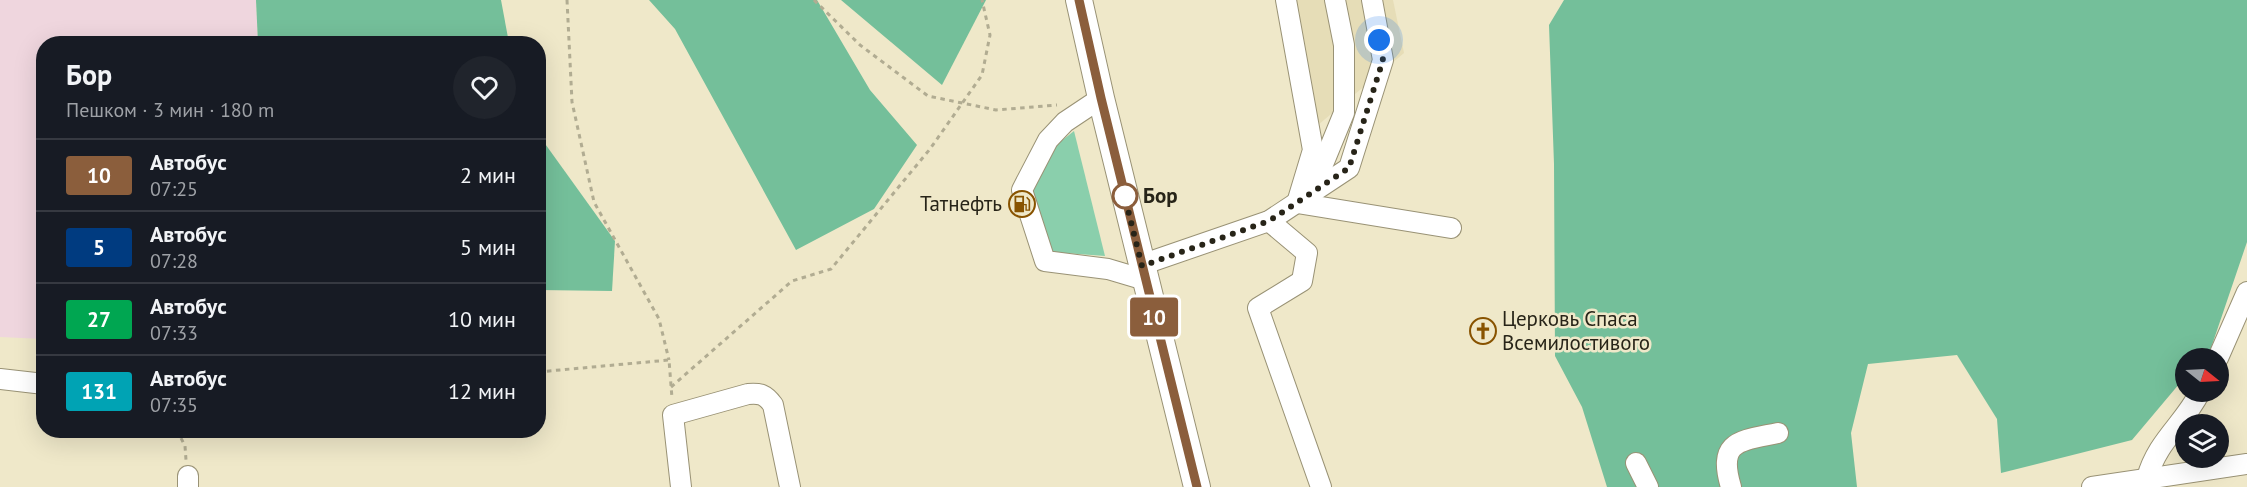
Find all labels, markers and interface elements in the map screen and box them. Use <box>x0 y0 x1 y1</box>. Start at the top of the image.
your location <box>1364 25 1394 55</box>
text: Бор <box>66 56 112 93</box>
button: heart <box>453 56 516 119</box>
text: Пешком · 3 мин · 180 m <box>66 97 274 123</box>
text: Автобус <box>150 148 227 176</box>
text: 2 мин <box>460 161 516 189</box>
text: 10 <box>87 162 111 189</box>
text: 07:25 <box>150 176 198 202</box>
place label: Бор <box>1143 182 1178 209</box>
marker: Бор <box>1112 183 1138 209</box>
fuel station icon: Татнефть <box>1007 189 1037 219</box>
place label: Татнефть <box>920 190 1002 217</box>
text: Автобус <box>150 220 227 248</box>
text: 5 мин <box>460 233 516 261</box>
text: 5 <box>93 234 105 261</box>
text: 07:28 <box>150 248 198 274</box>
text: Автобус <box>150 292 227 320</box>
line badge: 10 <box>1127 298 1181 336</box>
text: 10 <box>1142 304 1166 331</box>
text: 10 мин <box>448 305 516 333</box>
place label: Церковь Спаса Всемилостивого <box>1502 305 1650 356</box>
text: 27 <box>87 306 111 333</box>
church icon: Церковь Спаса Всемилостивого <box>1468 316 1498 346</box>
text: 07:33 <box>150 320 198 346</box>
north arrow <box>2175 348 2229 402</box>
map controls <box>2175 348 2229 468</box>
text: Автобус <box>150 364 227 392</box>
text: 12 мин <box>448 377 516 405</box>
text: 131 <box>81 378 117 405</box>
text: 07:35 <box>150 392 198 418</box>
button: layers <box>2175 414 2229 468</box>

